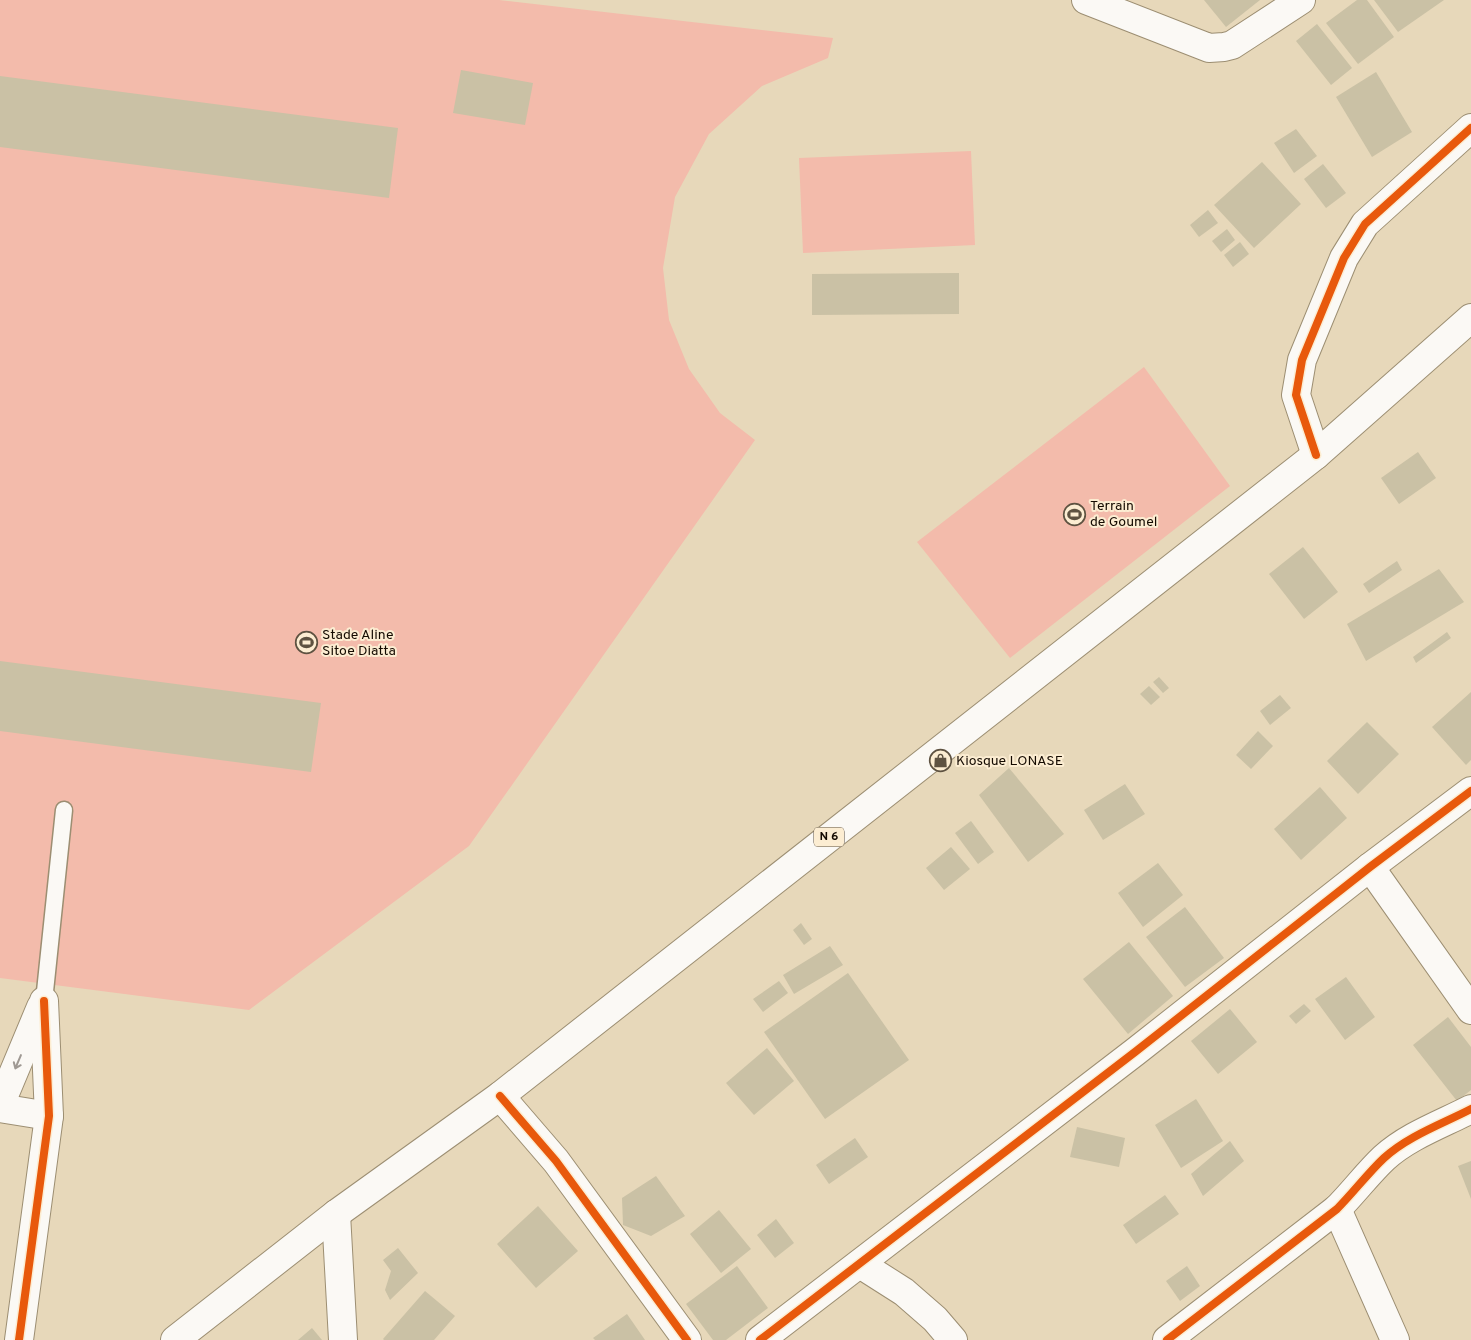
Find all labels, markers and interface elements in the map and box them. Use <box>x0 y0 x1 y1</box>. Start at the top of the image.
place label: Terrain de Goumel <box>1090 498 1157 531</box>
sports icon: Terrain de Goumel <box>1062 502 1086 526</box>
place label: Stade Aline Sitoe Diatta <box>322 627 396 660</box>
sports icon: Stade Aline Sitoe Diatta <box>294 631 318 655</box>
shop icon: Kiosque LONASE <box>928 749 952 773</box>
place label: Kiosque LONASE <box>956 753 1063 770</box>
road number: N 6 <box>814 828 844 846</box>
one-way arrow <box>13 1054 23 1069</box>

